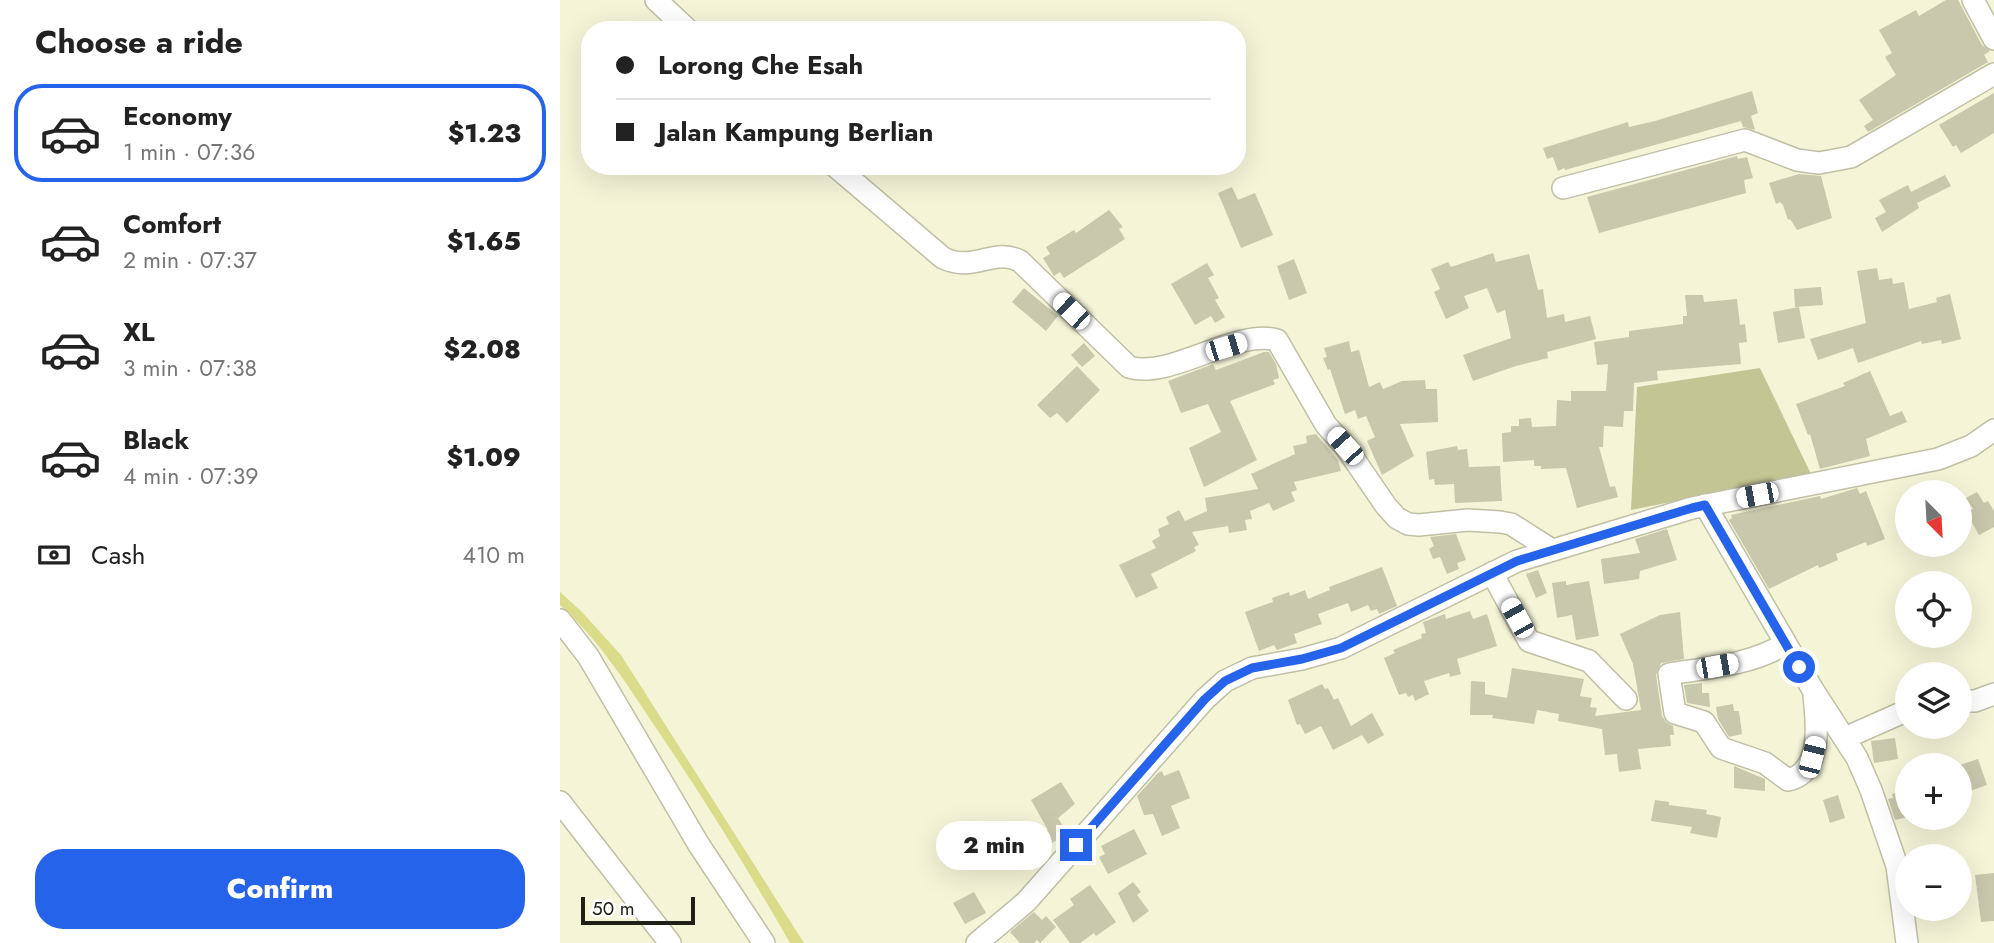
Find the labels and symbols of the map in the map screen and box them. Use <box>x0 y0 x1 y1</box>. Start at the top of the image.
car <box>1049 289 1094 333</box>
car <box>1203 331 1250 363</box>
car <box>1324 423 1367 469</box>
north arrow <box>1895 480 1972 556</box>
car <box>1735 481 1780 509</box>
car <box>1498 595 1537 641</box>
route start <box>1783 651 1815 683</box>
car <box>1695 652 1740 680</box>
car <box>1797 734 1828 780</box>
callout: 2 min <box>936 820 1051 870</box>
route end <box>1060 829 1092 861</box>
scale bar <box>581 894 695 926</box>

